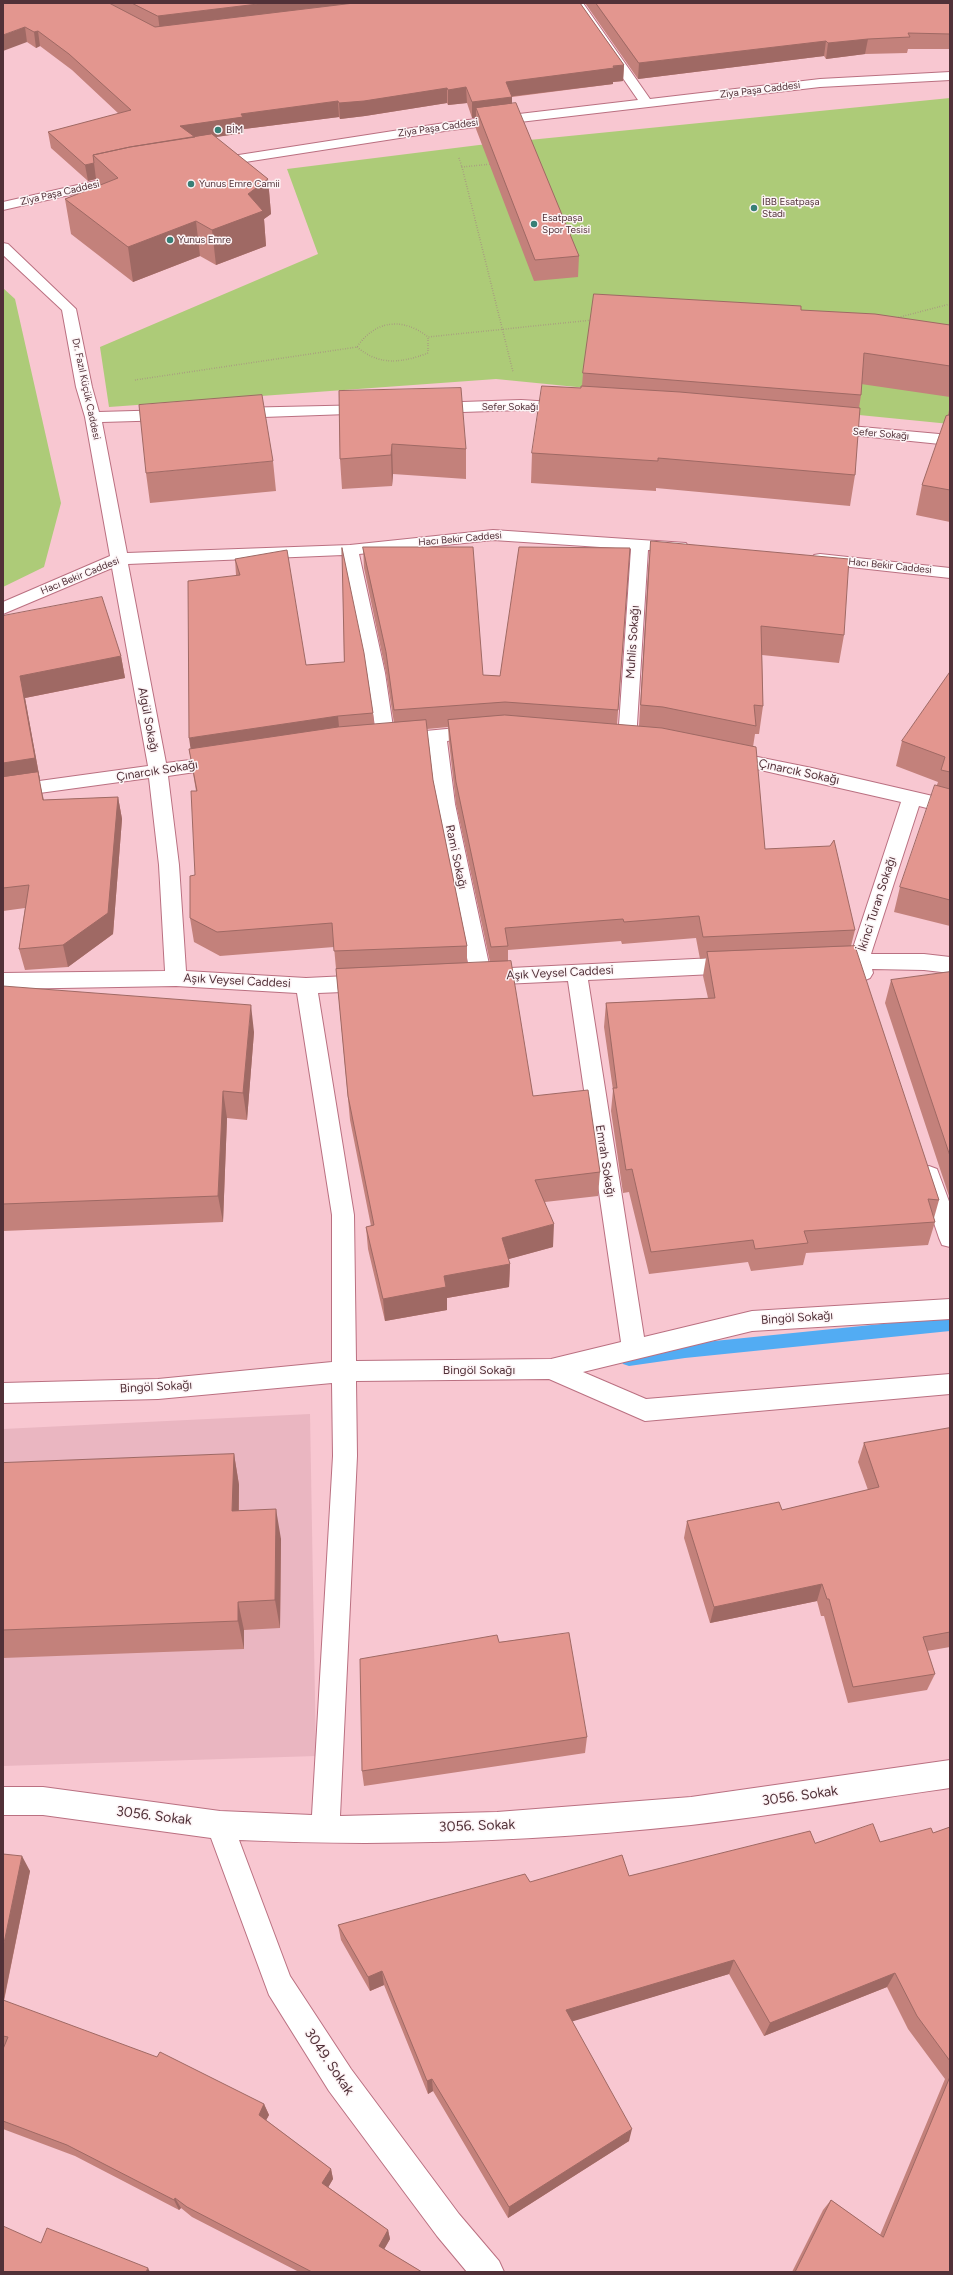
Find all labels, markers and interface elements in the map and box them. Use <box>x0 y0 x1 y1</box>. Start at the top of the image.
street label: Ziya Paşa Caddesi <box>719 79 801 101</box>
street label: Ziya Paşa Caddesi <box>397 116 479 140</box>
place label: BİM <box>226 124 243 136</box>
marker: BİM <box>213 125 223 135</box>
street label: Ziya Paşa Caddesi <box>19 178 101 208</box>
place label: Yunus Emre Camii <box>199 178 280 190</box>
marker: Yunus Emre Camii <box>186 179 196 189</box>
place label: İBB Esatpaşa Stadı <box>762 196 820 220</box>
marker: İBB Esatpaşa Stadı <box>749 203 759 213</box>
place label: Esatpaşa Spor Tesisi <box>542 212 590 236</box>
marker: Esatpaşa Spor Tesisi <box>529 219 539 229</box>
place label: Yunus Emre <box>178 234 231 246</box>
marker: Yunus Emre <box>165 235 175 245</box>
street label: Dr. Fazıl Küçük Caddesi <box>69 337 103 441</box>
street label: Sefer Sokağı <box>482 401 538 413</box>
street label: Sefer Sokağı <box>852 426 910 442</box>
street label: Hacı Bekir Caddesi <box>418 529 502 549</box>
street label: Hacı Bekir Caddesi <box>39 555 121 597</box>
street label: Hacı Bekir Caddesi <box>848 556 932 576</box>
street label: Muhlis Sokağı <box>623 605 643 679</box>
street label: Algül Sokağı <box>135 686 161 754</box>
street label: Çınarcık Sokağı <box>757 756 841 788</box>
street label: Çınarcık Sokağı <box>115 757 199 785</box>
street label: Rami Sokağı <box>442 823 470 891</box>
street label: İkinci Turan Sokağı <box>855 855 899 953</box>
street label: Aşık Veysel Caddesi <box>506 963 614 983</box>
street label: Aşık Veysel Caddesi <box>183 971 291 991</box>
street label: Emrah Sokağı <box>592 1124 618 1198</box>
street label: Bingöl Sokağı <box>760 1308 834 1328</box>
street label: Bingöl Sokağı <box>443 1363 515 1377</box>
street label: Bingöl Sokağı <box>119 1378 193 1396</box>
street label: 3056. Sokak <box>761 1782 839 1810</box>
street label: 3056. Sokak <box>115 1803 193 1829</box>
street label: 3056. Sokak <box>439 1816 515 1836</box>
street label: 3049. Sokak <box>301 2025 357 2099</box>

